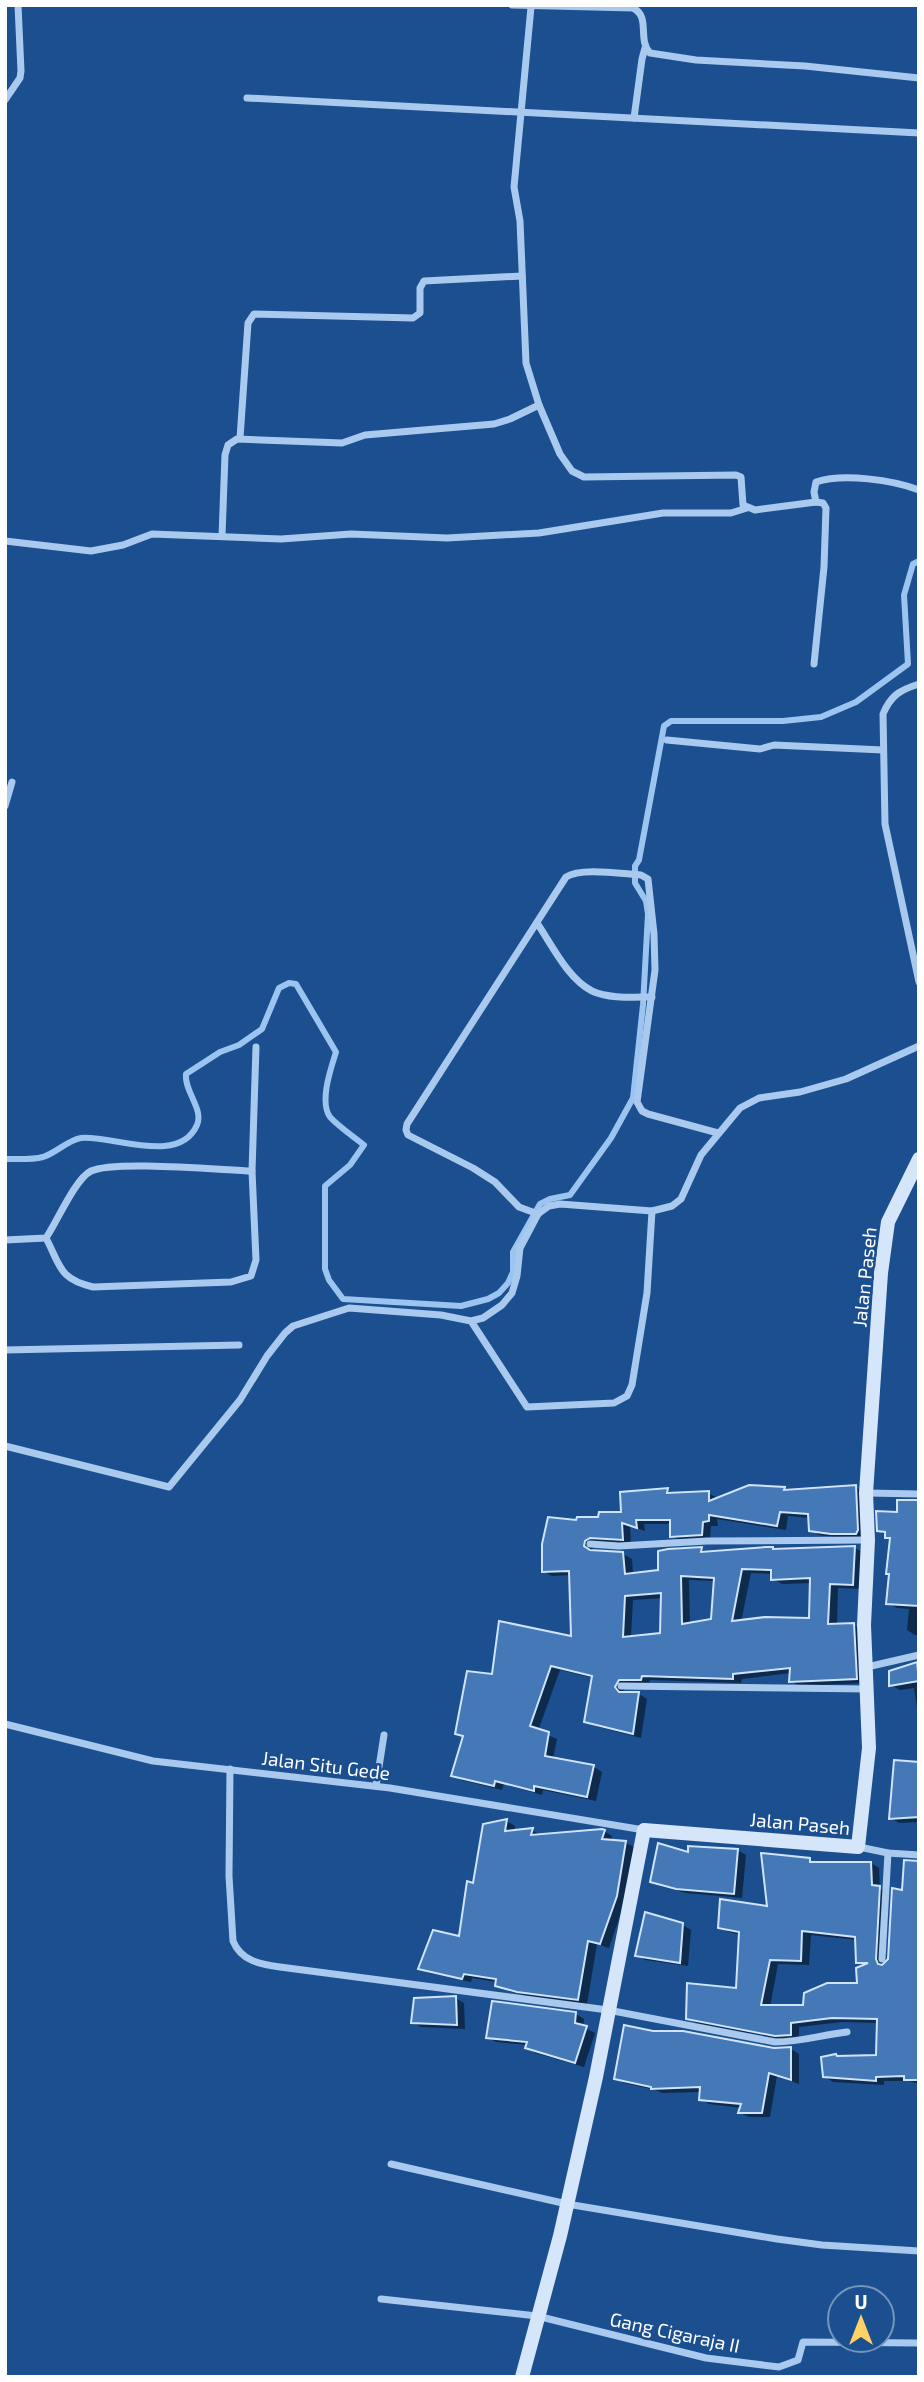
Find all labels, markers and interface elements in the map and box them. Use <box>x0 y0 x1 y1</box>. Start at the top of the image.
street label: Jalan Paseh <box>847 1226 881 1328</box>
street label: Jalan Situ Gede <box>261 1746 391 1784</box>
street label: Jalan Paseh <box>749 1807 851 1839</box>
north arrow <box>826 2284 896 2354</box>
text: U <box>854 2290 868 2313</box>
street label: Gang Cigaraja II <box>608 2307 742 2357</box>

